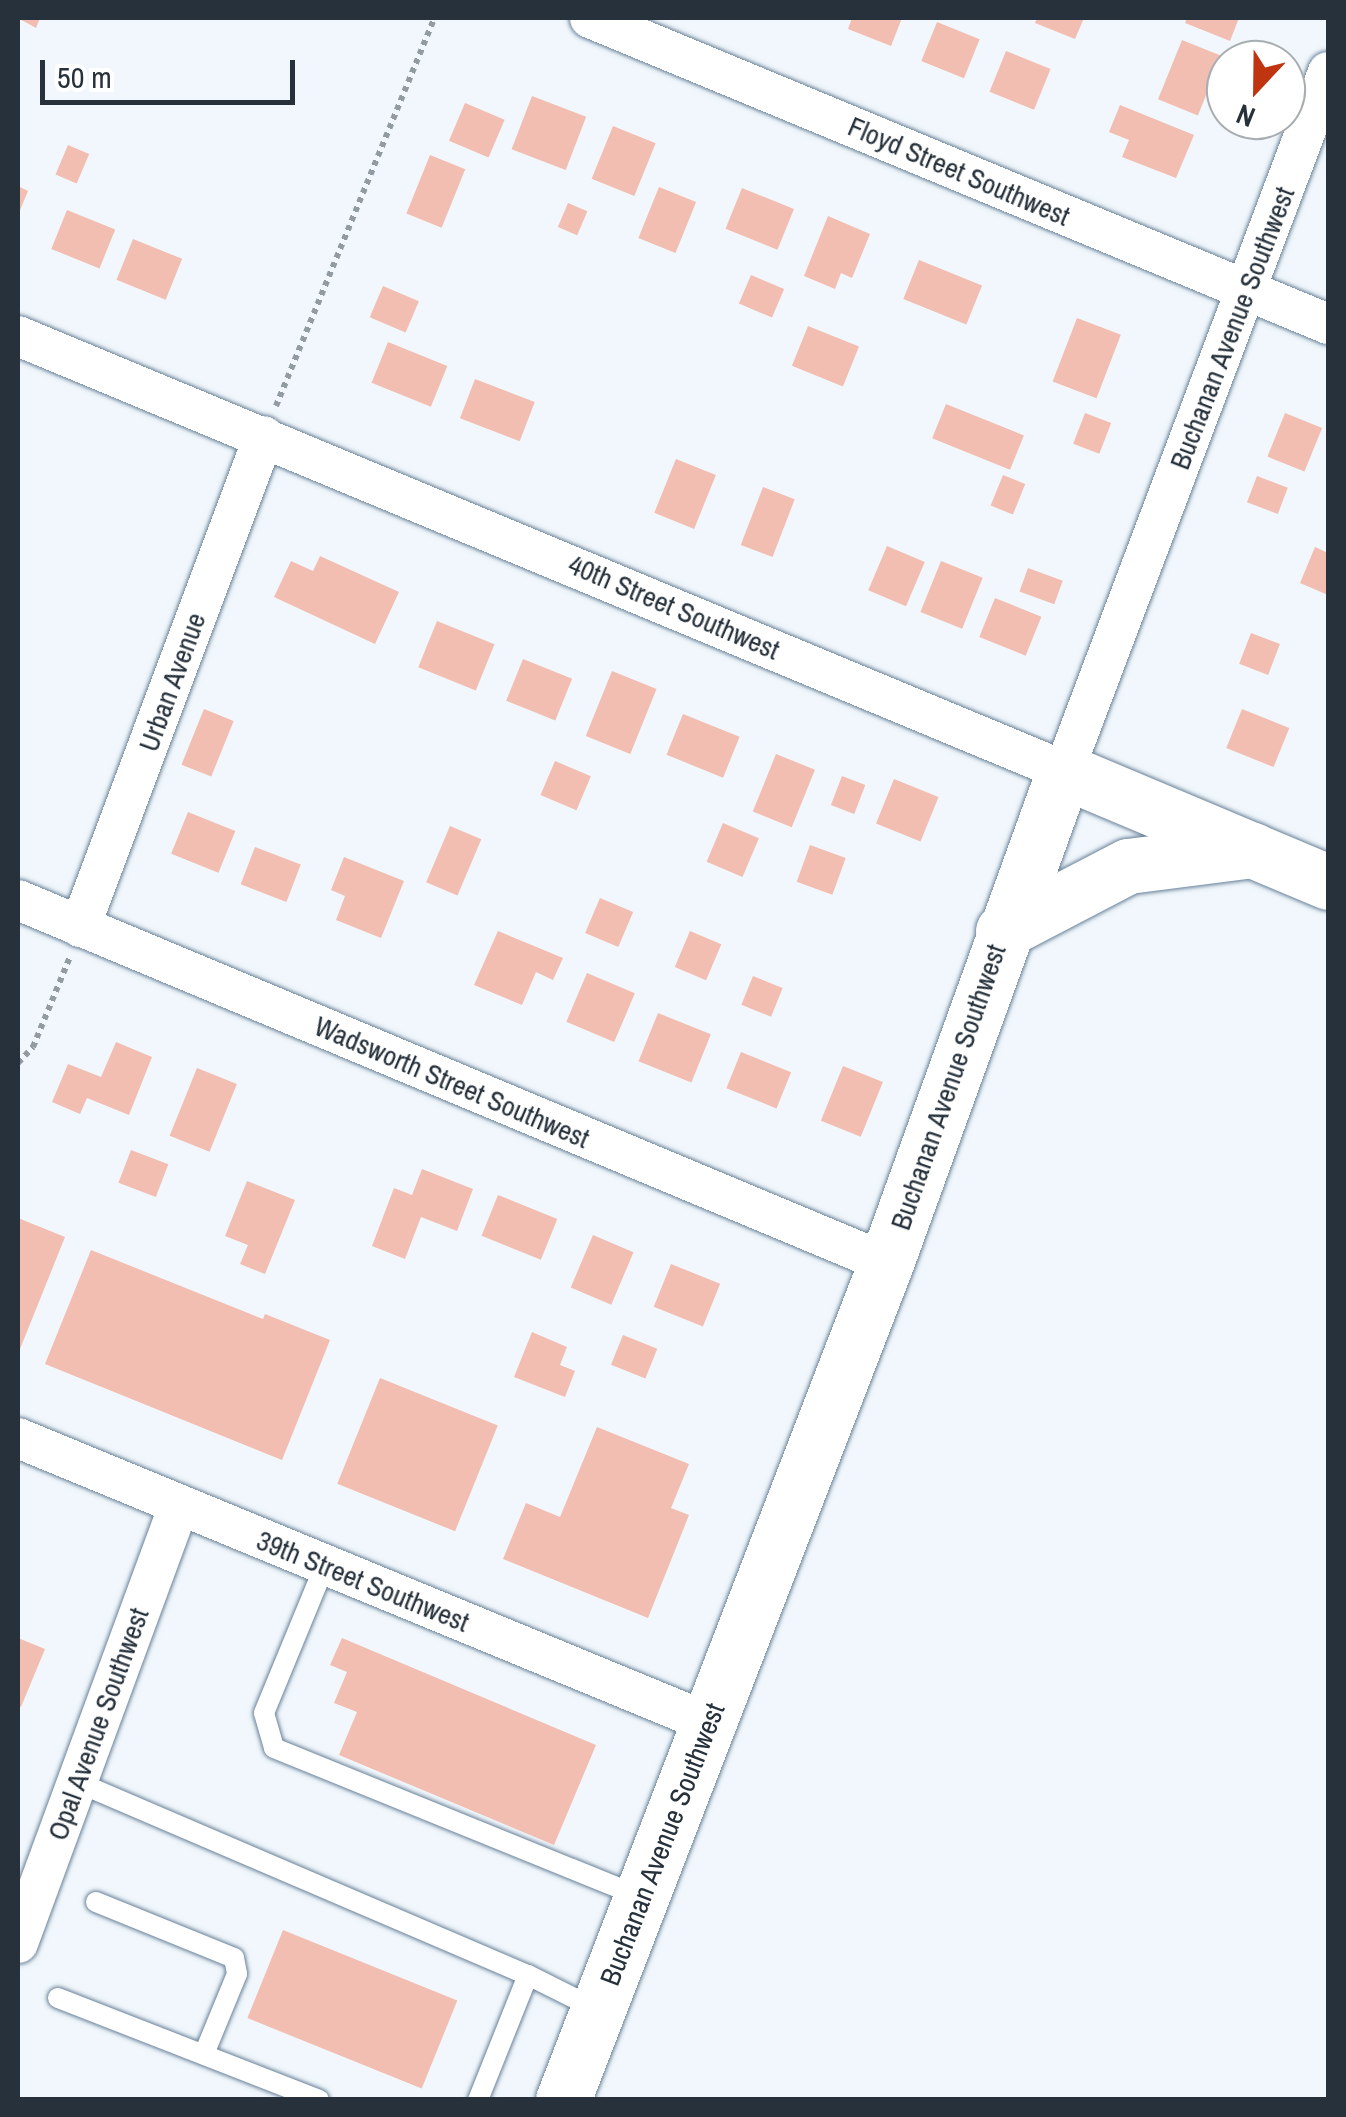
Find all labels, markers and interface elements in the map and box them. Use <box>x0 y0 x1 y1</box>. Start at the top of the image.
scale bar <box>45 40 300 102</box>
north arrow <box>1206 40 1306 140</box>
text: 50 m <box>57 57 112 97</box>
text: N <box>1231 95 1260 137</box>
street label: Floyd Street Southwest <box>843 109 1075 233</box>
street label: Buchanan Avenue Southwest <box>1162 182 1302 474</box>
street label: 40th Street Southwest <box>563 547 785 667</box>
street label: Urban Avenue <box>131 607 213 757</box>
street label: Buchanan Avenue Southwest <box>883 939 1013 1235</box>
street label: Wadsworth Street Southwest <box>310 1009 594 1155</box>
street label: 39th Street Southwest <box>252 1523 474 1639</box>
street label: Opal Avenue Southwest <box>40 1603 156 1845</box>
street label: Buchanan Avenue Southwest <box>592 1698 732 1990</box>

